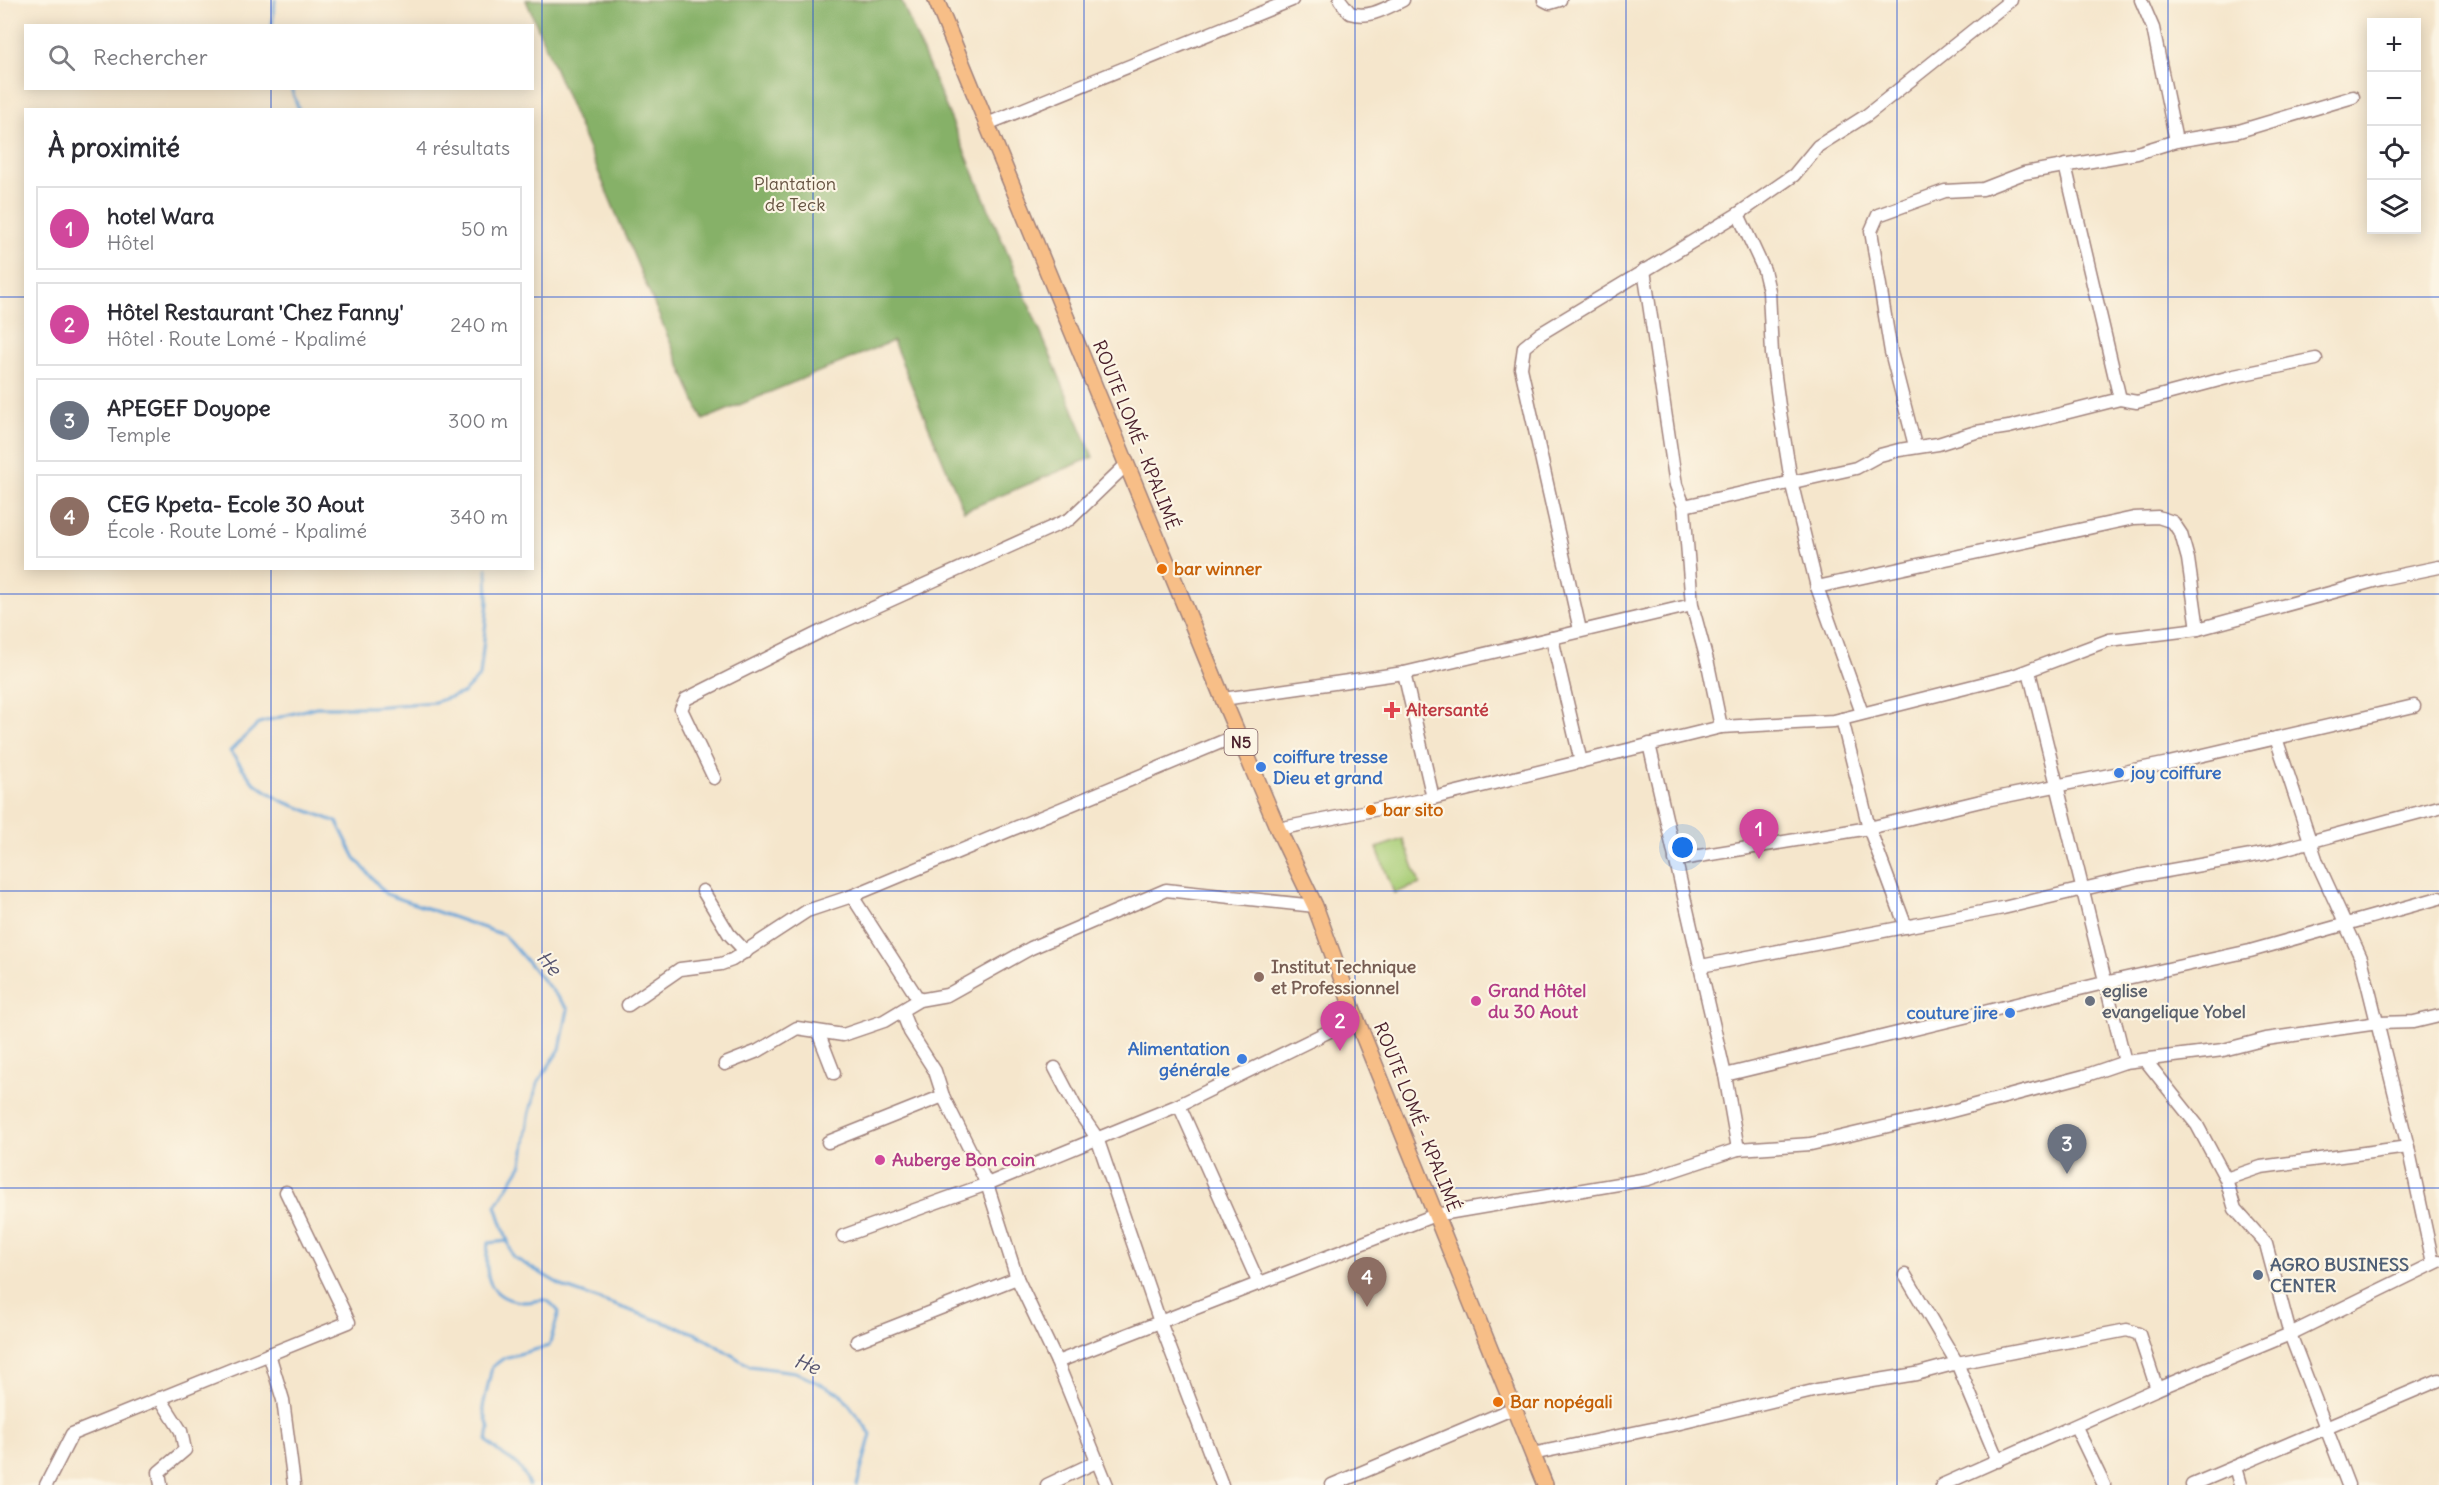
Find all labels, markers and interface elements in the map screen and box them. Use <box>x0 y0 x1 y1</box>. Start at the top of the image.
map controls <box>2367 18 2421 234</box>
button: + <box>2367 18 2421 72</box>
search box <box>24 24 534 90</box>
icon: search <box>45 41 78 74</box>
text: Rechercher <box>93 43 208 71</box>
button: − <box>2367 72 2421 126</box>
button: locate <box>2367 126 2421 180</box>
text: À proximité <box>48 131 180 164</box>
text: 4 résultats <box>416 135 510 160</box>
park label: Plantation de Teck <box>754 172 836 216</box>
button: layers <box>2367 180 2421 234</box>
text: hotel Wara <box>107 202 214 230</box>
text: 1 <box>66 216 73 241</box>
text: 50 m <box>461 216 508 241</box>
text: Hôtel <box>107 230 154 255</box>
text: Hôtel Restaurant 'Chez Fanny' <box>107 298 404 326</box>
text: 2 <box>64 312 75 337</box>
text: 240 m <box>450 312 508 337</box>
text: Hôtel · Route Lomé - Kpalimé <box>107 326 366 351</box>
street label: ROUTE LOMÉ - KPALIMÉ <box>1088 337 1185 533</box>
text: APEGEF Doyope <box>107 394 271 422</box>
text: 3 <box>64 408 75 433</box>
text: 300 m <box>448 408 508 433</box>
text: Temple <box>107 422 171 447</box>
text: CEG Kpeta- Ecole 30 Aout <box>107 490 364 518</box>
text: 4 <box>64 504 75 529</box>
text: 340 m <box>450 504 508 529</box>
text: École · Route Lomé - Kpalimé <box>107 518 367 543</box>
place label: bar winner <box>1174 557 1263 580</box>
marker: bar winner <box>1155 562 1169 576</box>
place label: Altersanté <box>1406 698 1489 721</box>
marker: Altersanté <box>1383 701 1401 719</box>
road number: N5 <box>1224 729 1258 755</box>
place label: coiffure tresse Dieu et grand <box>1273 745 1388 789</box>
marker: coiffure tresse Dieu et grand <box>1254 760 1268 774</box>
place label: joy coiffure <box>2130 761 2222 784</box>
marker: joy coiffure <box>2112 766 2126 780</box>
place label: bar sito <box>1383 798 1443 821</box>
marker: bar sito <box>1364 803 1378 817</box>
pin: 1 <box>1740 810 1778 859</box>
your location <box>1668 833 1697 862</box>
water label: He <box>532 945 568 981</box>
place label: Institut Technique et Professionnel <box>1271 955 1417 999</box>
marker: Institut Technique et Professionnel <box>1252 970 1266 984</box>
place label: Grand Hôtel du 30 Aout <box>1488 979 1586 1023</box>
place label: eglise evangelique Yobel <box>2102 979 2246 1023</box>
marker: Grand Hôtel du 30 Aout <box>1469 994 1483 1008</box>
marker: eglise evangelique Yobel <box>2083 994 2097 1008</box>
place label: couture jire <box>1906 1001 1998 1024</box>
pin: 2 <box>1320 1002 1360 1051</box>
marker: couture jire <box>2003 1006 2017 1020</box>
street label: ROUTE LOMÉ - KPALIMÉ <box>1369 1019 1466 1215</box>
place label: Alimentation générale <box>1128 1037 1231 1081</box>
marker: Alimentation générale <box>1235 1052 1249 1066</box>
pin: 3 <box>2048 1124 2086 1174</box>
place label: Auberge Bon coin <box>892 1148 1036 1171</box>
marker: Auberge Bon coin <box>873 1153 887 1167</box>
place label: AGRO BUSINESS CENTER <box>2270 1253 2409 1297</box>
pin: 4 <box>1348 1258 1386 1307</box>
marker: AGRO BUSINESS CENTER <box>2251 1268 2265 1282</box>
water label: He <box>791 1348 824 1380</box>
place label: Bar nopégali <box>1510 1390 1613 1413</box>
marker: Bar nopégali <box>1491 1395 1505 1409</box>

